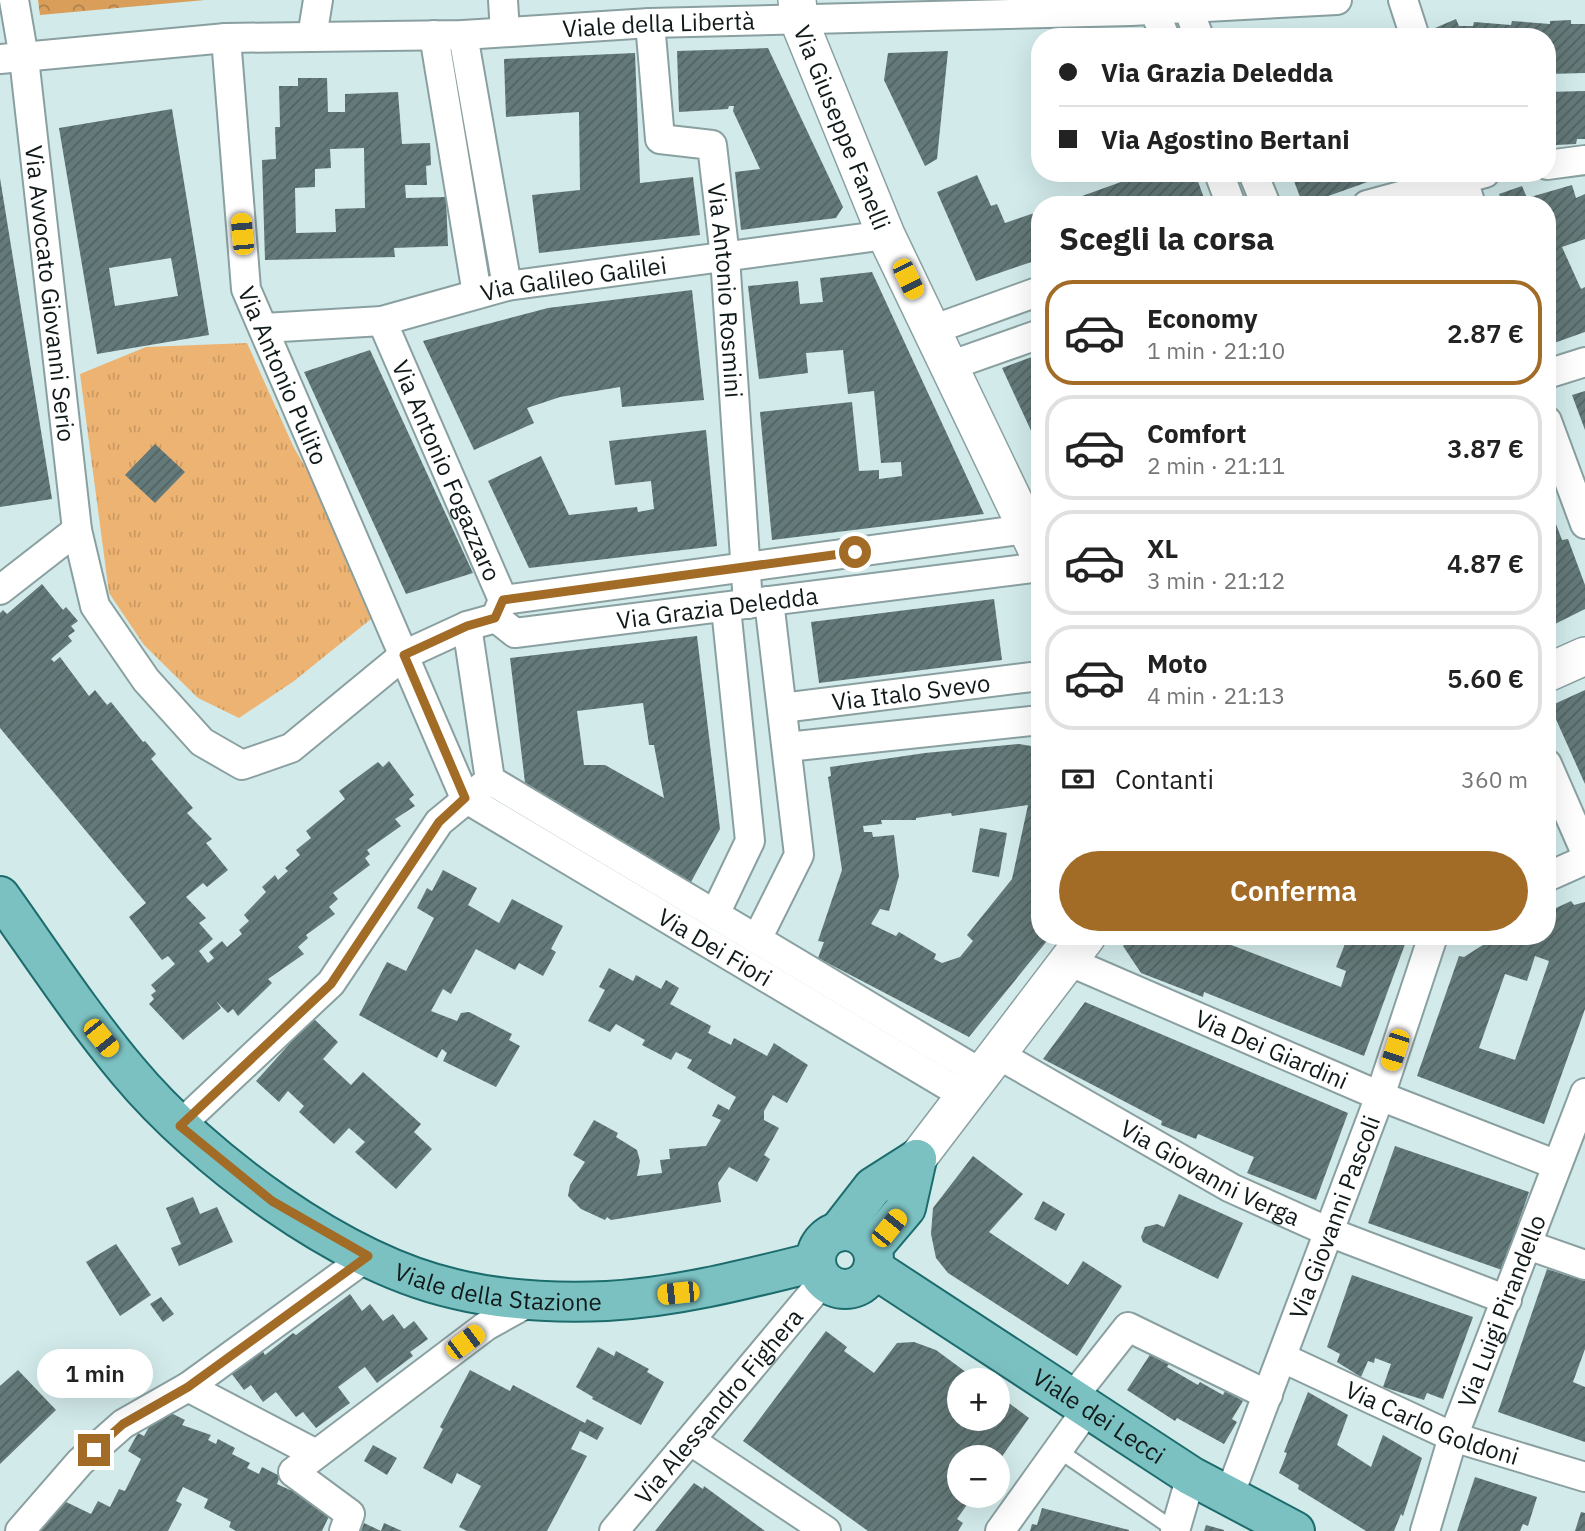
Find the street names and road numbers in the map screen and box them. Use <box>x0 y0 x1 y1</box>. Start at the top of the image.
street label: Viale della Libertà <box>561 4 756 45</box>
street label: Via Giuseppe Fanelli <box>786 20 898 235</box>
street label: Via Avvocato Giovanni Serio <box>18 144 83 444</box>
street label: Via Antonio Rosmini <box>701 181 750 399</box>
street label: Via Galileo Galilei <box>477 249 669 309</box>
street label: Via Antonio Pulito <box>231 281 336 470</box>
street label: Via Antonio Fogazzaro <box>385 355 509 586</box>
street label: Via Grazia Deledda <box>615 579 820 636</box>
street label: Via Italo Svevo <box>830 666 992 718</box>
street label: Via Dei Fiori <box>652 901 778 993</box>
street label: Via Dei Giardini <box>1190 1002 1353 1096</box>
street label: Via Giovanni Pascoli <box>1281 1111 1387 1324</box>
street label: Via Giovanni Verga <box>1115 1112 1305 1233</box>
street label: Via Luigi Pirandello <box>1450 1210 1553 1412</box>
street label: Viale della Stazione <box>390 1255 602 1318</box>
street label: Via Alessandro Fighera <box>627 1301 810 1511</box>
street label: Viale dei Lecci <box>1026 1361 1172 1471</box>
street label: Via Carlo Goldoni <box>1340 1373 1523 1472</box>

